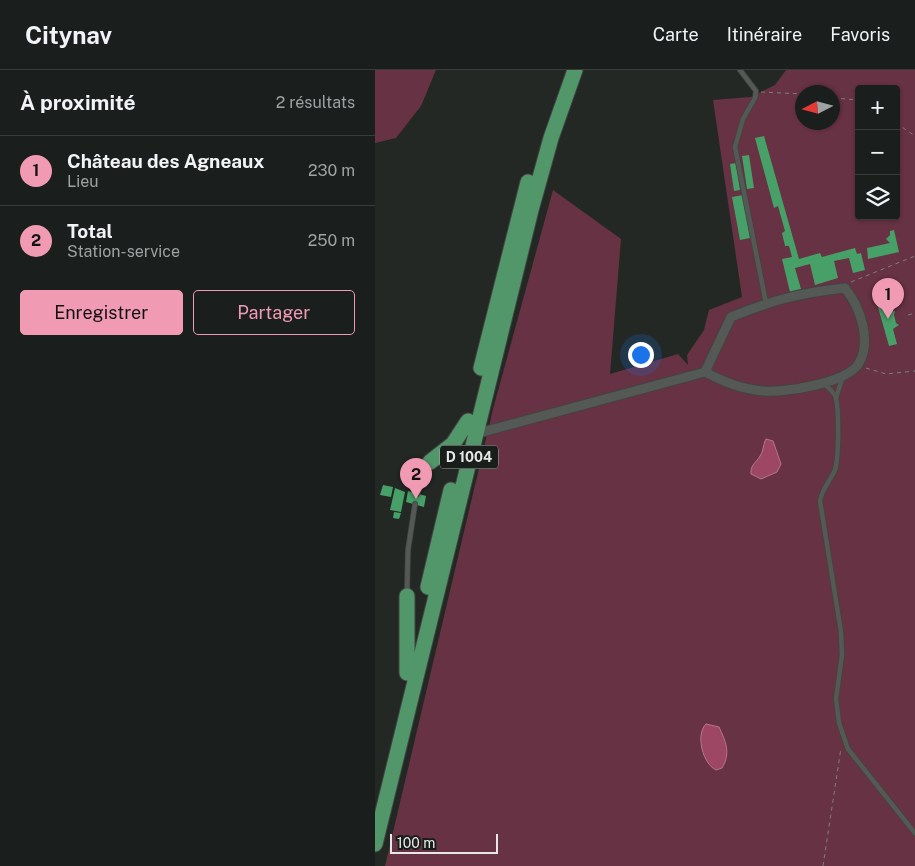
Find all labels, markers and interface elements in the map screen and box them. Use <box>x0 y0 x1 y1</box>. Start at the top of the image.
text: Citynav <box>25 21 112 49</box>
text: Carte <box>653 24 699 45</box>
text: Itinéraire <box>727 24 802 45</box>
text: Favoris <box>830 24 890 45</box>
north arrow <box>795 85 840 130</box>
map controls <box>855 85 900 220</box>
button: + <box>855 85 900 130</box>
text: À proximité <box>20 90 136 115</box>
text: 2 résultats <box>276 93 355 112</box>
button: − <box>855 130 900 175</box>
text: Château des Agneaux <box>67 150 265 172</box>
text: 1 <box>33 161 39 180</box>
text: 230 m <box>308 161 355 180</box>
text: Lieu <box>67 172 99 191</box>
button: layers <box>855 175 900 220</box>
text: Total <box>67 220 113 242</box>
text: 2 <box>31 231 41 250</box>
text: 250 m <box>308 231 355 250</box>
text: Station-service <box>67 242 180 261</box>
pin: 1 <box>872 278 904 319</box>
button: Enregistrer <box>20 290 183 335</box>
button: Partager <box>193 290 355 335</box>
your location <box>628 342 654 368</box>
road number: D 1004 <box>440 446 498 468</box>
pin: 2 <box>400 458 432 499</box>
scale bar <box>390 831 497 854</box>
text: 100 m <box>397 835 435 851</box>

